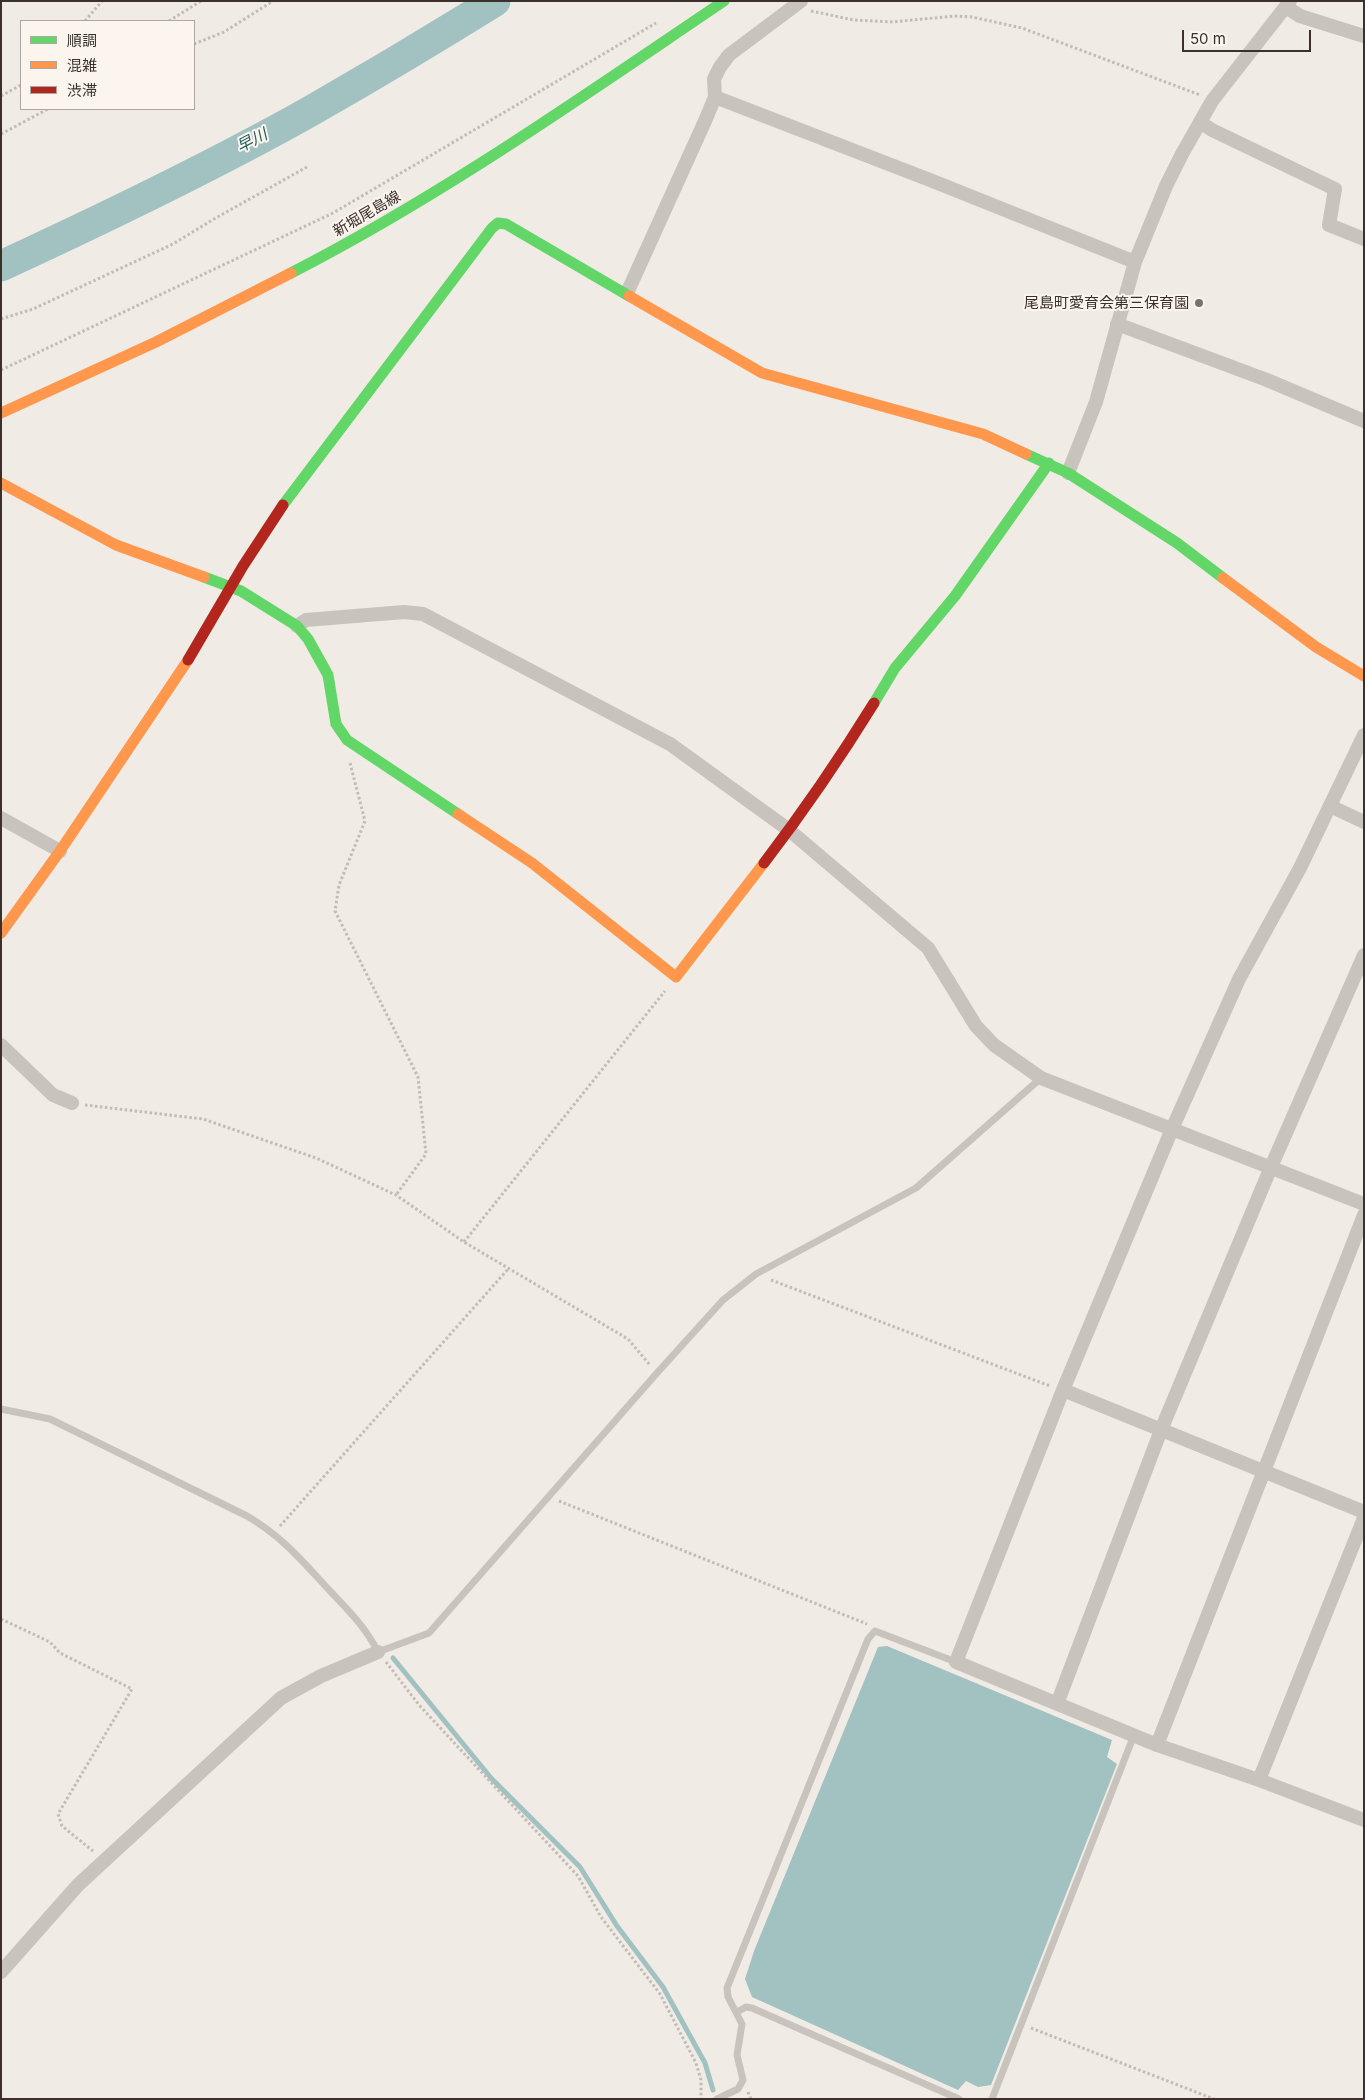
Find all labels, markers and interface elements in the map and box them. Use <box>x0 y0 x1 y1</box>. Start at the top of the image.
legend <box>20 20 195 110</box>
scale bar <box>1185 20 1314 52</box>
text: 50 m <box>1190 29 1226 48</box>
text: 順調 <box>67 31 97 50</box>
text: 混雑 <box>67 56 97 75</box>
text: 渋滞 <box>67 81 97 100</box>
water label: 早川 <box>233 125 271 157</box>
street label: 新堀尾島線 <box>330 187 404 241</box>
place label: 尾島町愛育会第三保育園 <box>1024 294 1189 312</box>
marker: 尾島町愛育会第三保育園 <box>1193 297 1205 309</box>

